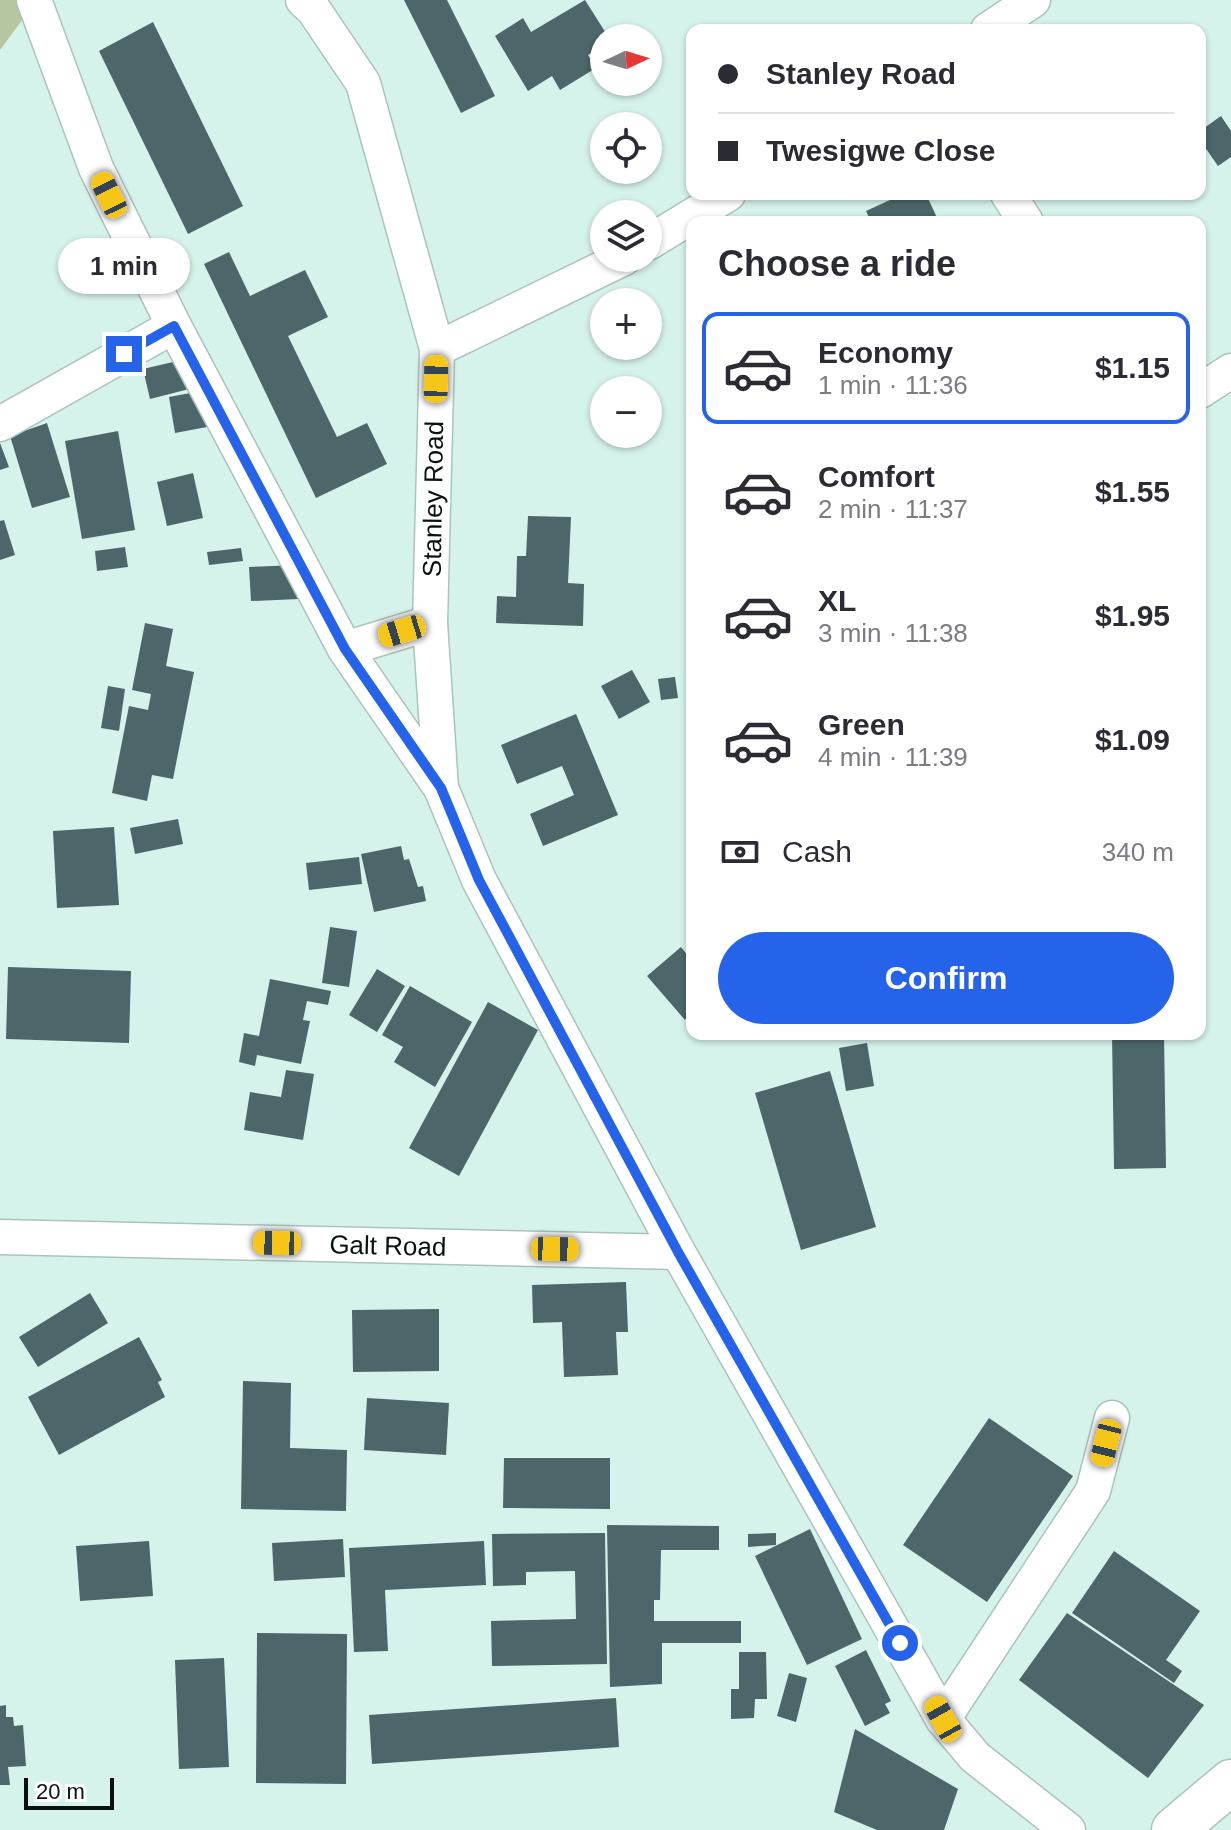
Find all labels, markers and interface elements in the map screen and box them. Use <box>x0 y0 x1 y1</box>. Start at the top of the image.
north arrow <box>590 24 662 96</box>
map controls <box>590 24 662 448</box>
text: Stanley Road <box>766 57 956 90</box>
button: locate <box>590 112 662 184</box>
text: Twesigwe Close <box>766 134 996 167</box>
car <box>88 168 130 222</box>
button: layers <box>590 200 662 272</box>
callout: 1 min <box>58 238 190 294</box>
text: Choose a ride <box>718 243 956 284</box>
text: 1 min <box>90 251 158 281</box>
button: + <box>590 288 662 360</box>
icon: car <box>722 332 794 404</box>
route end <box>106 336 142 372</box>
text: Economy <box>818 336 953 369</box>
text: $1.15 <box>1095 351 1170 384</box>
car <box>424 355 448 403</box>
text: 1 min · 11:36 <box>818 370 968 400</box>
button: − <box>590 376 662 448</box>
street label: Stanley Road <box>417 421 449 577</box>
icon: car <box>722 456 794 528</box>
text: Comfort <box>818 460 935 493</box>
text: $1.55 <box>1095 475 1170 508</box>
text: 2 min · 11:37 <box>818 494 968 524</box>
icon: car <box>722 580 794 652</box>
text: XL <box>818 584 856 617</box>
text: $1.95 <box>1095 599 1170 632</box>
car <box>376 613 428 649</box>
text: 3 min · 11:38 <box>818 618 968 648</box>
icon: car <box>722 704 794 776</box>
text: Green <box>818 708 905 741</box>
text: $1.09 <box>1095 723 1170 756</box>
text: 4 min · 11:39 <box>818 742 968 772</box>
icon: cash <box>718 830 762 874</box>
text: Cash <box>782 835 852 868</box>
text: 340 m <box>1102 837 1174 867</box>
button: Confirm <box>718 932 1174 1024</box>
street label: Galt Road <box>329 1229 447 1262</box>
car <box>253 1231 301 1255</box>
car <box>531 1237 579 1261</box>
car <box>1089 1417 1123 1469</box>
route start <box>882 1625 918 1661</box>
car <box>921 1692 965 1746</box>
scale bar <box>24 1774 114 1810</box>
text: 20 m <box>36 1779 85 1804</box>

